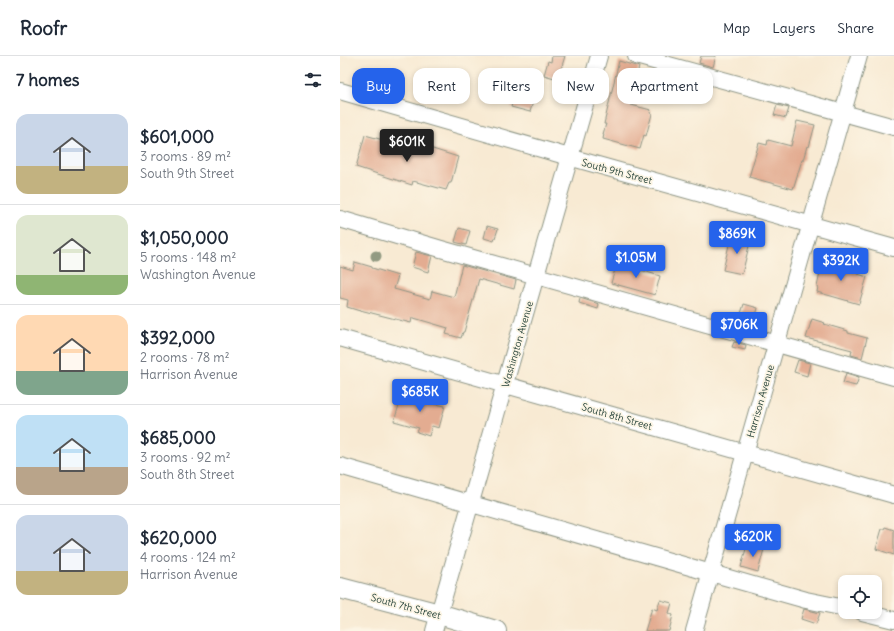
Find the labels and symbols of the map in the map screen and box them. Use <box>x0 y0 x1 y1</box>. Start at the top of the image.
pin: $601K <box>379 129 435 163</box>
street label: South 9th Street <box>580 156 654 187</box>
pin: $869K <box>709 221 765 255</box>
pin: $1.05M <box>603 245 669 279</box>
pin: $392K <box>813 248 869 282</box>
street label: Washington Avenue <box>499 300 536 389</box>
pin: $706K <box>711 312 767 346</box>
street label: Harrison Avenue <box>744 363 777 439</box>
pin: $685K <box>392 379 448 413</box>
street label: South 8th Street <box>580 400 654 433</box>
pin: $620K <box>725 524 781 558</box>
street label: South 7th Street <box>370 591 443 622</box>

